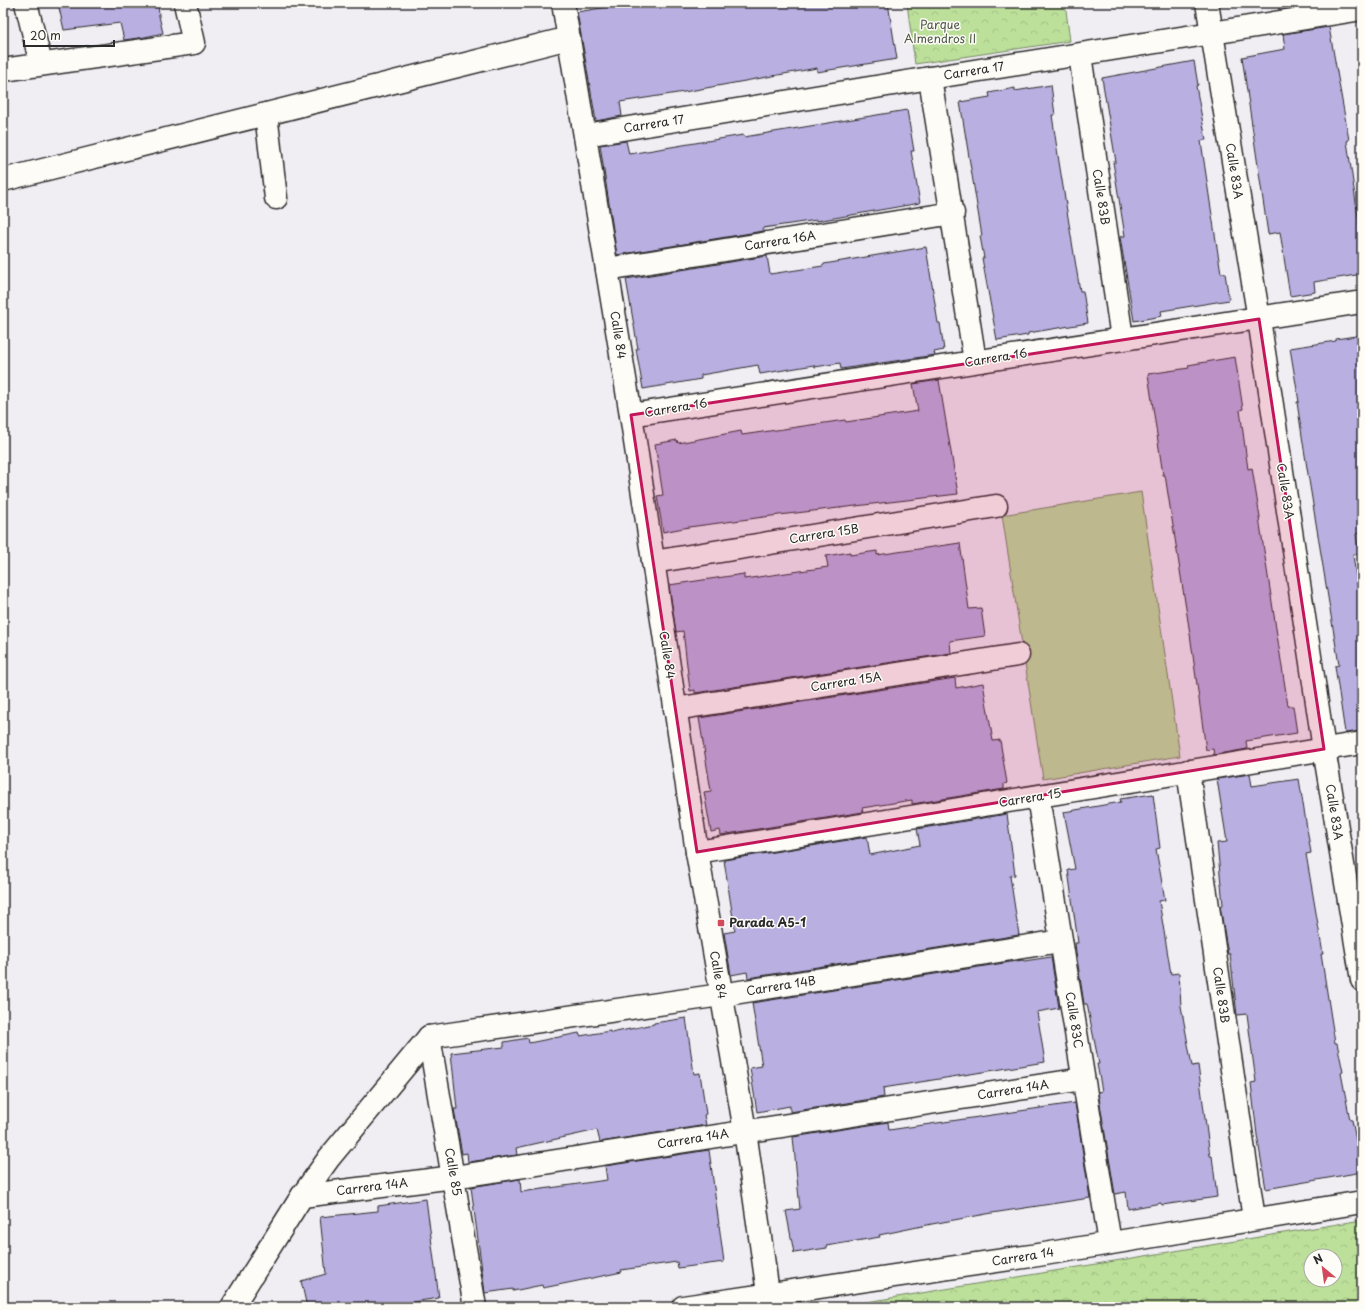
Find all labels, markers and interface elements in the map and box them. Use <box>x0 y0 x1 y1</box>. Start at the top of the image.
park label: Parque Almendros II <box>904 15 976 47</box>
scale bar <box>24 22 114 48</box>
text: 20 m <box>30 26 61 44</box>
street label: Carrera 17 <box>942 56 1006 84</box>
street label: Carrera 17 <box>622 109 686 137</box>
street label: Calle 83A <box>1222 142 1248 200</box>
street label: Calle 83B <box>1089 167 1115 226</box>
street label: Carrera 16A <box>743 225 817 255</box>
street label: Calle 84 <box>606 310 632 360</box>
street label: Carrera 16 <box>963 343 1029 371</box>
street label: Carrera 16 <box>643 393 709 421</box>
street label: Calle 83A <box>1273 462 1299 520</box>
street label: Carrera 15B <box>788 519 860 547</box>
street label: Calle 84 <box>655 630 681 680</box>
street label: Carrera 15A <box>809 667 883 695</box>
street label: Carrera 15 <box>997 783 1062 811</box>
street label: Calle 83A <box>1322 783 1348 841</box>
place label: Parada A5-1 <box>729 913 806 931</box>
marker: Parada A5-1 <box>716 918 726 928</box>
street label: Calle 84 <box>706 949 732 1000</box>
street label: Calle 83B <box>1209 966 1235 1024</box>
street label: Carrera 14B <box>745 971 817 999</box>
street label: Calle 83C <box>1062 990 1088 1049</box>
street label: Carrera 14A <box>976 1074 1050 1104</box>
street label: Carrera 14A <box>656 1123 730 1153</box>
street label: Calle 85 <box>441 1146 467 1197</box>
street label: Carrera 14A <box>335 1173 409 1199</box>
street label: Carrera 14 <box>990 1242 1055 1270</box>
north arrow <box>1303 1248 1343 1288</box>
text: N <box>1310 1249 1326 1268</box>

